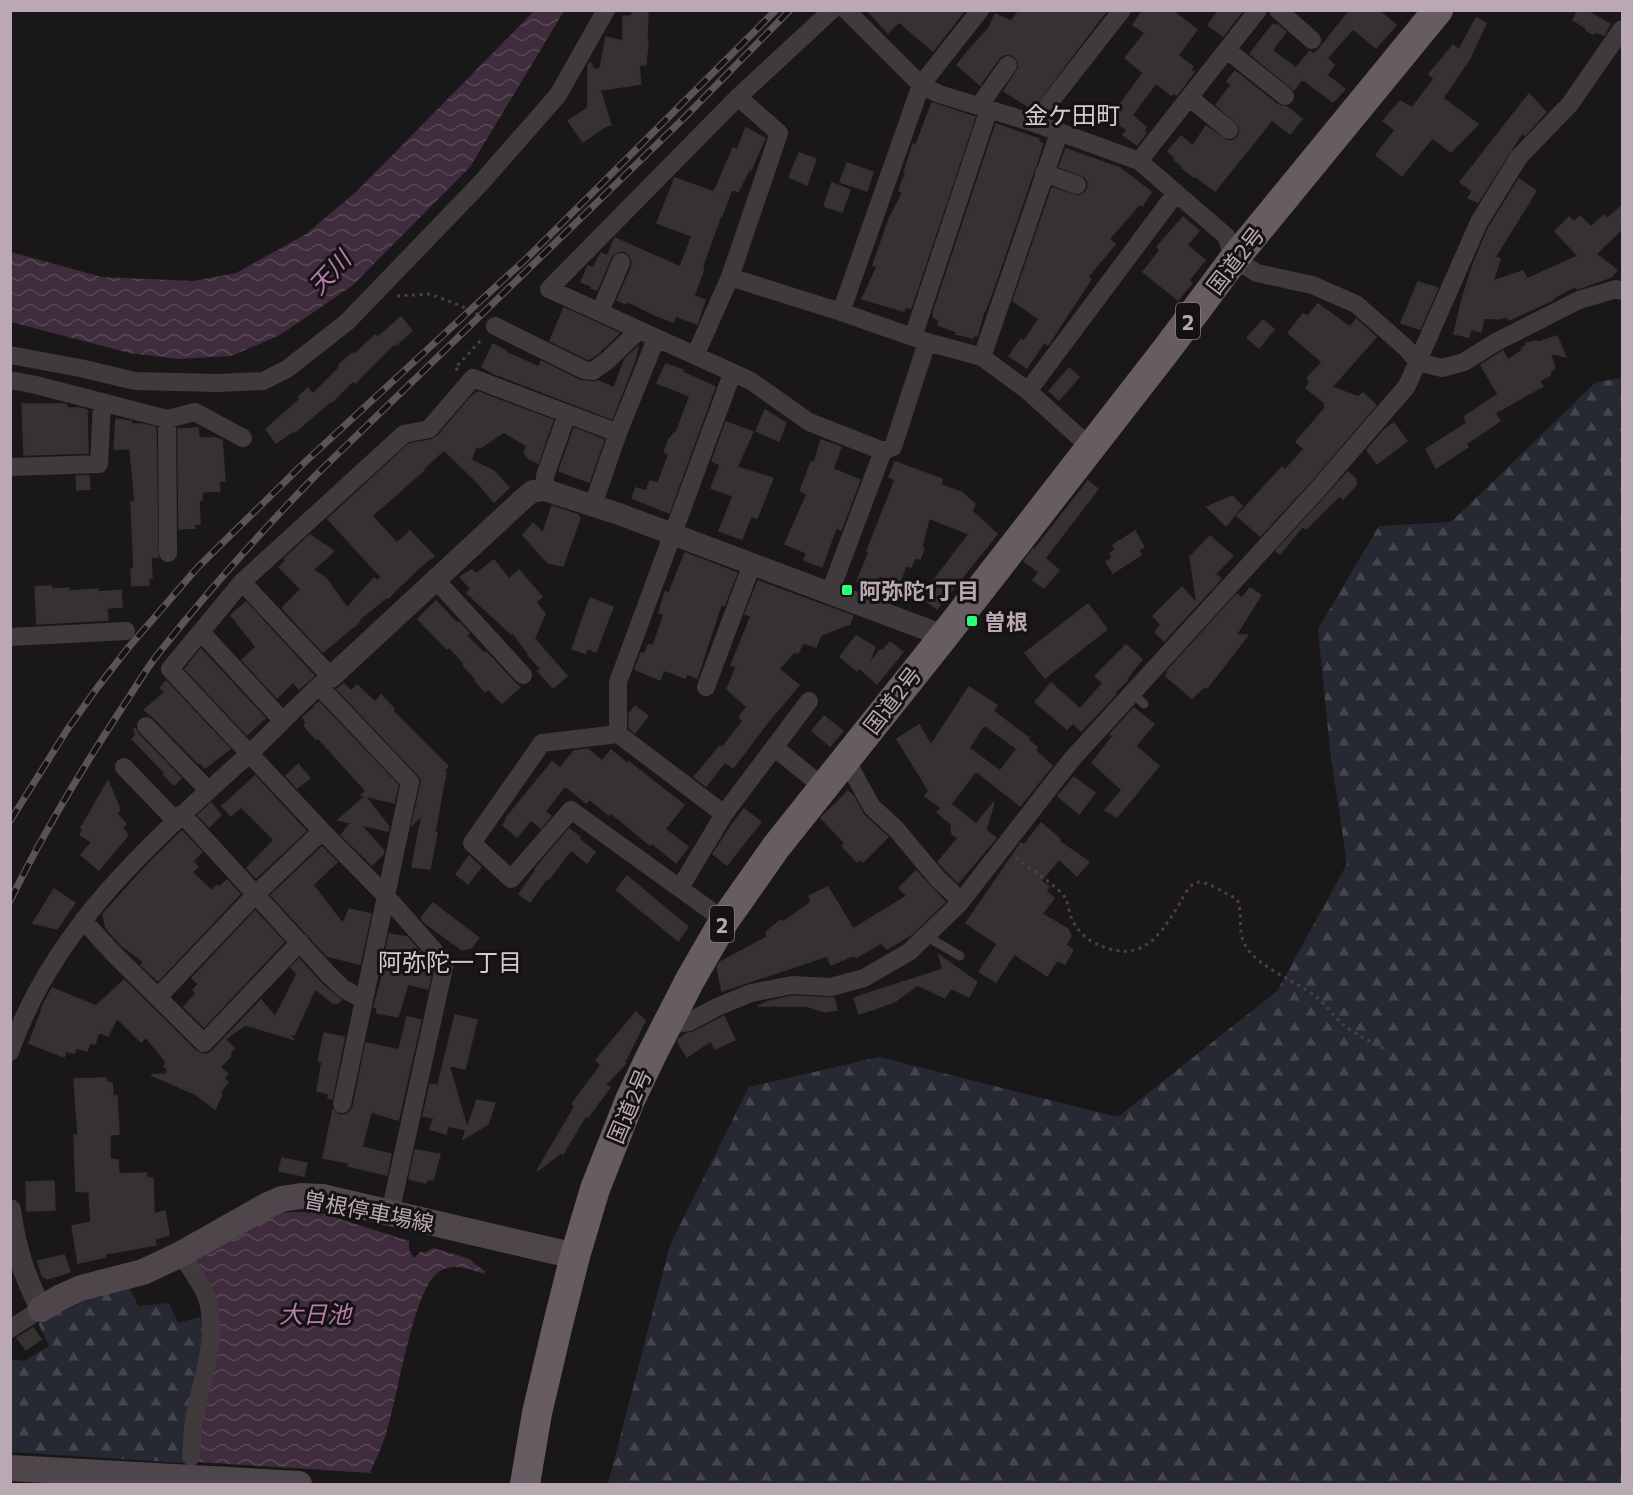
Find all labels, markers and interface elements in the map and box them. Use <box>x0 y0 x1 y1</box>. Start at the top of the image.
district label: 金ケ田町 <box>1024 100 1120 129</box>
street label: 国道2号 <box>1200 221 1270 299</box>
water label: 天川 <box>302 242 358 299</box>
road number: 2 <box>1176 303 1200 339</box>
place label: 阿弥陀1丁目 <box>859 577 979 604</box>
marker: 阿弥陀1丁目 <box>840 583 854 597</box>
place label: 曽根 <box>984 608 1028 635</box>
marker: 曽根 <box>965 614 979 628</box>
street label: 国道2号 <box>857 661 927 739</box>
road number: 2 <box>710 906 734 942</box>
district label: 阿弥陀一丁目 <box>378 947 522 976</box>
street label: 国道2号 <box>601 1065 657 1147</box>
street label: 曽根停車場線 <box>302 1185 436 1237</box>
water label: 大日池 <box>279 1299 353 1328</box>

